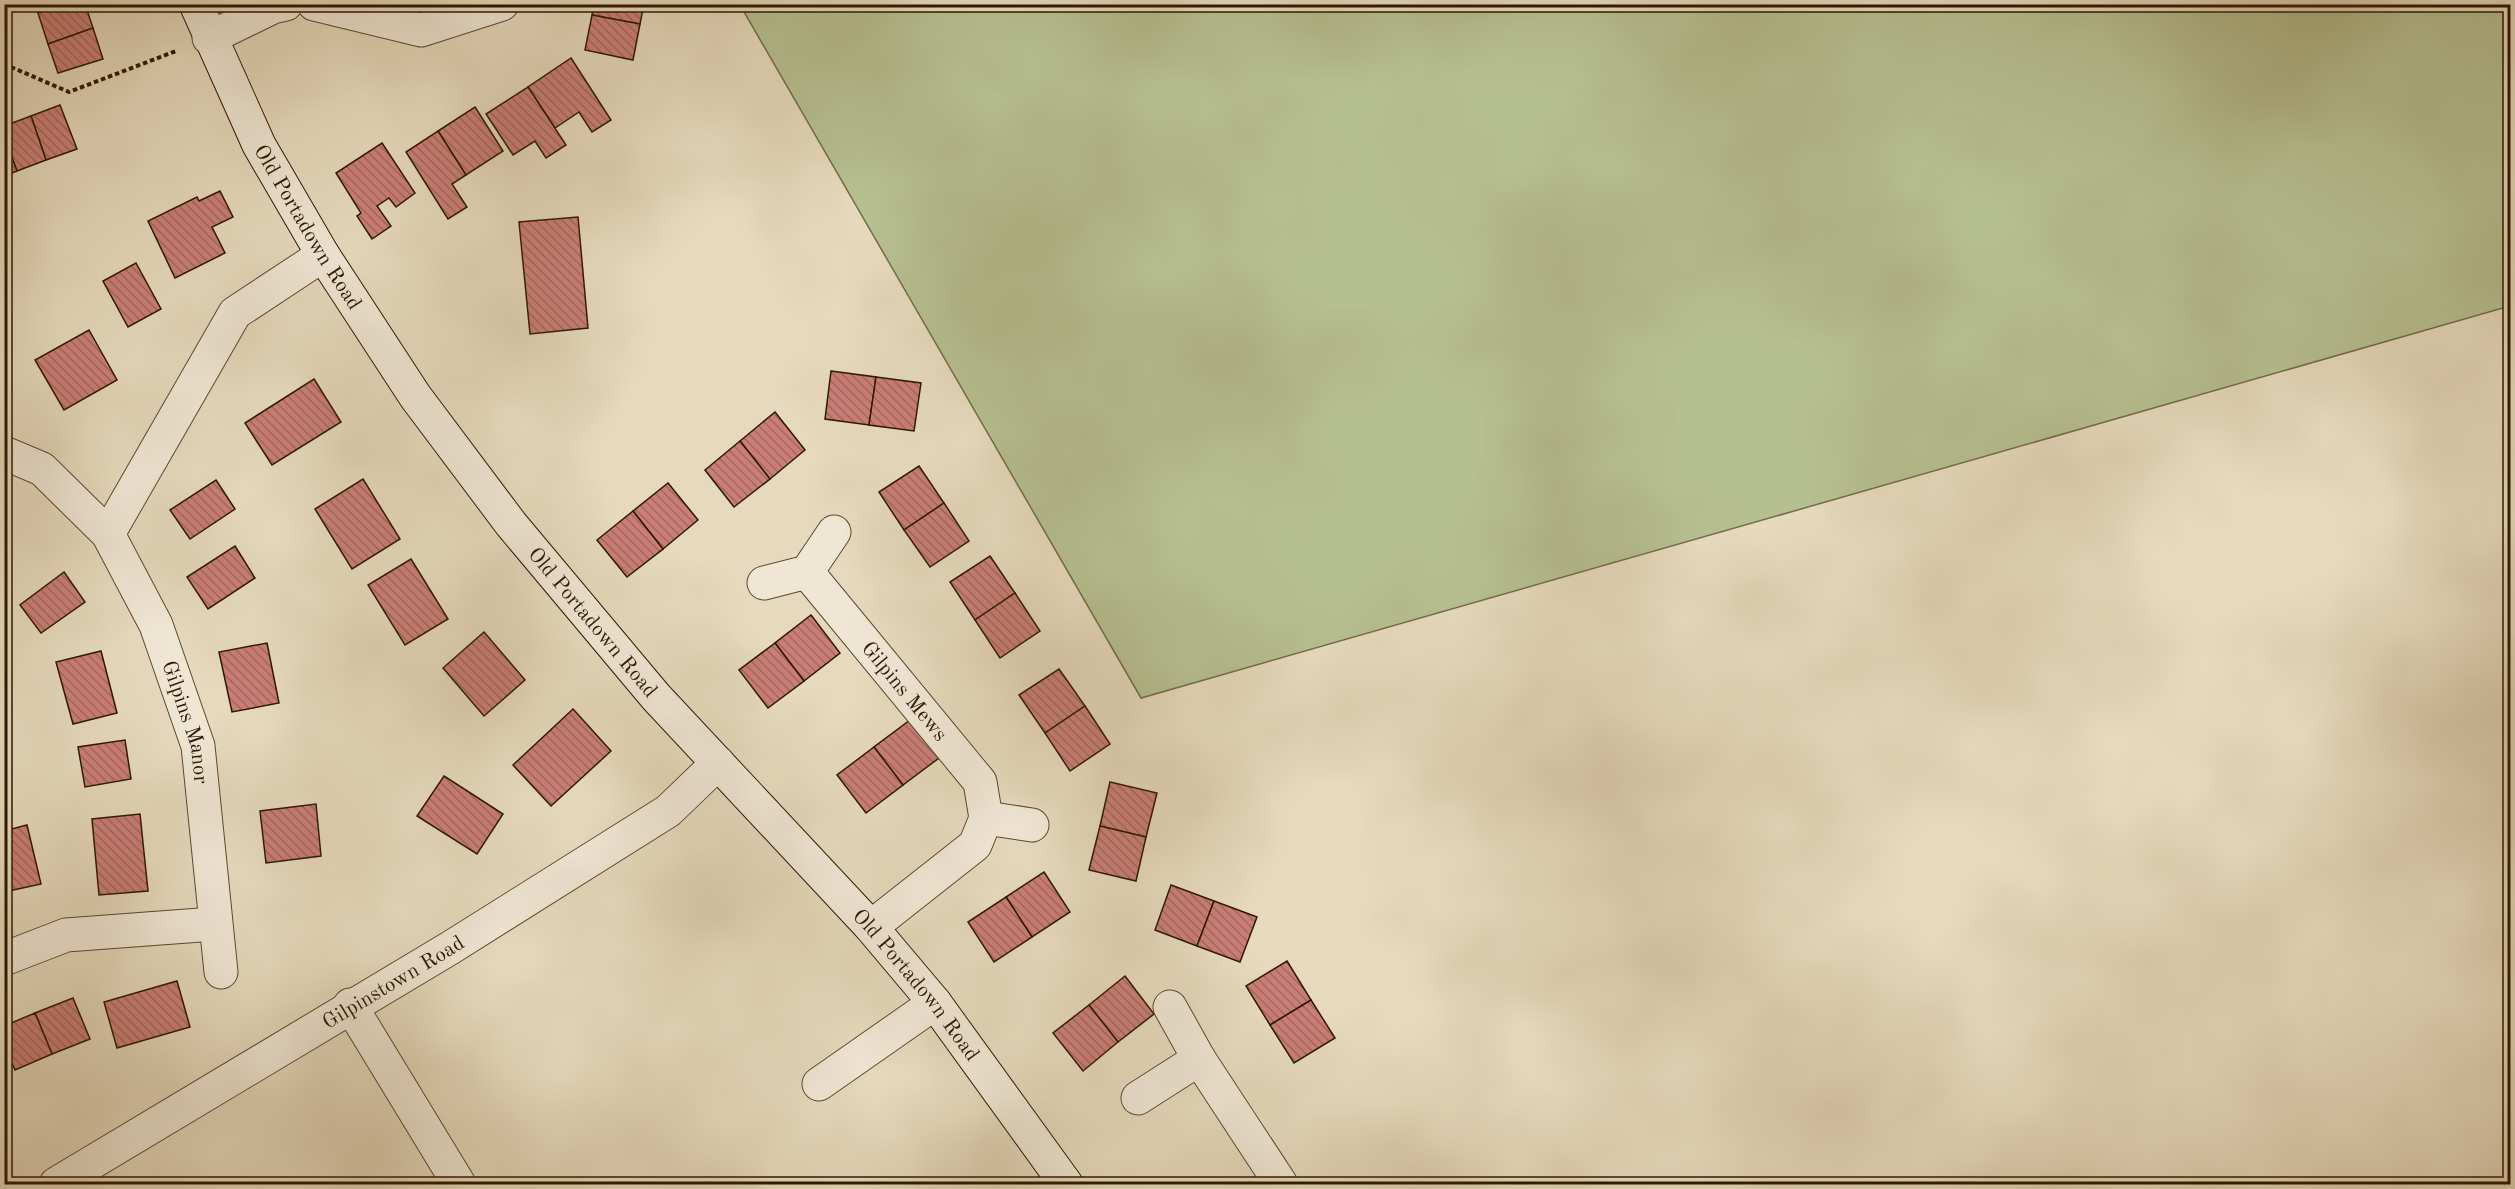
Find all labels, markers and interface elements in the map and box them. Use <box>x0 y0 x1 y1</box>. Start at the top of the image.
street label: Old Portadown Road <box>249 142 365 314</box>
street label: Old Portadown Road <box>523 544 661 702</box>
street label: Gilpins Mews <box>857 638 951 746</box>
street label: Gilpins Manor <box>157 658 211 785</box>
street label: Old Portadown Road <box>848 906 982 1065</box>
street label: Gilpinstown Road <box>319 933 469 1034</box>

